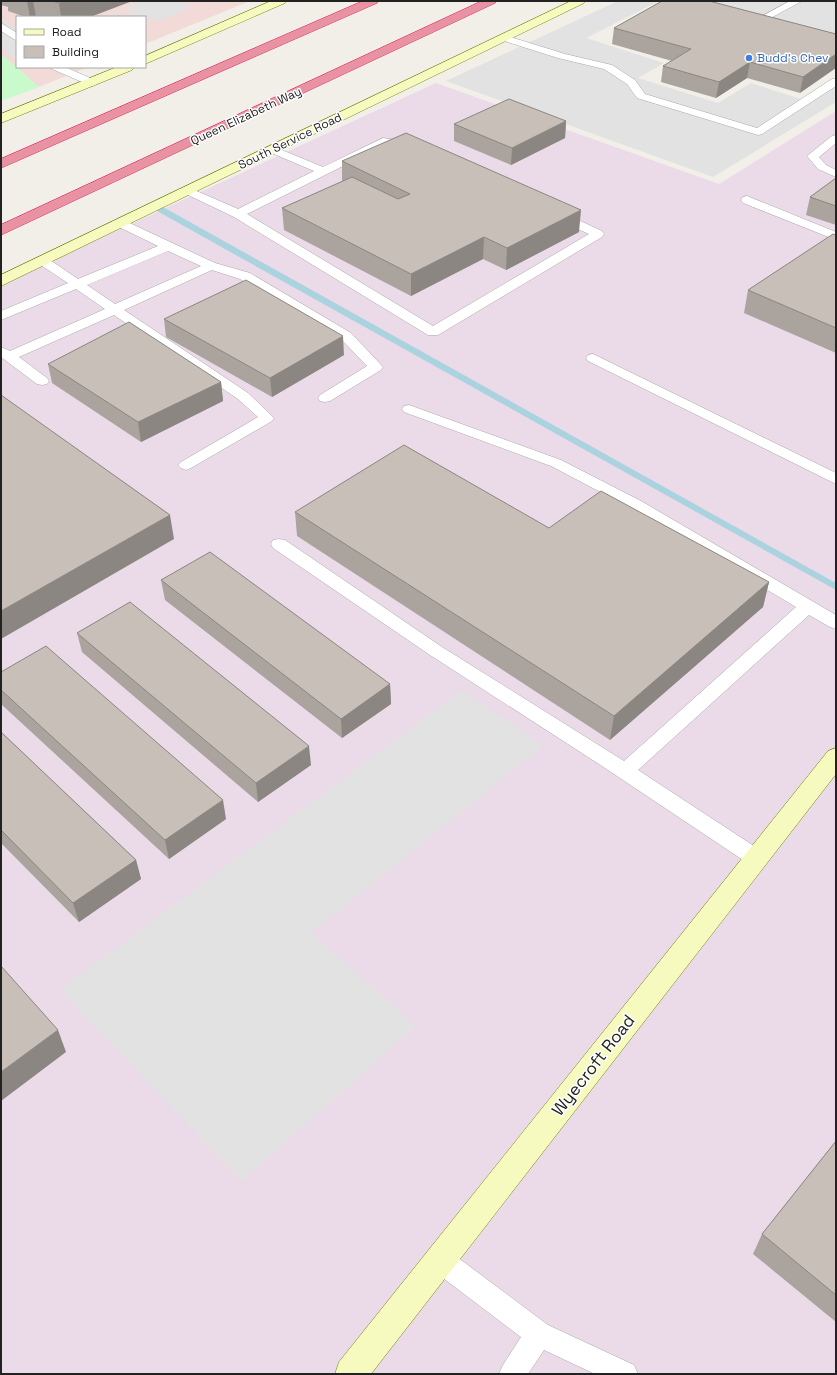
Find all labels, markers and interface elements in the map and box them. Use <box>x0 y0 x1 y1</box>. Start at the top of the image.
legend <box>16 16 146 68</box>
text: Road <box>52 24 81 40</box>
text: Building <box>52 44 99 60</box>
place label: Budd's Chev <box>757 50 829 66</box>
marker: Budd's Chev <box>744 53 754 63</box>
street label: Queen Elizabeth Way <box>188 83 304 149</box>
street label: South Service Road <box>236 109 344 173</box>
street label: Wyecroft Road <box>547 1010 639 1120</box>

